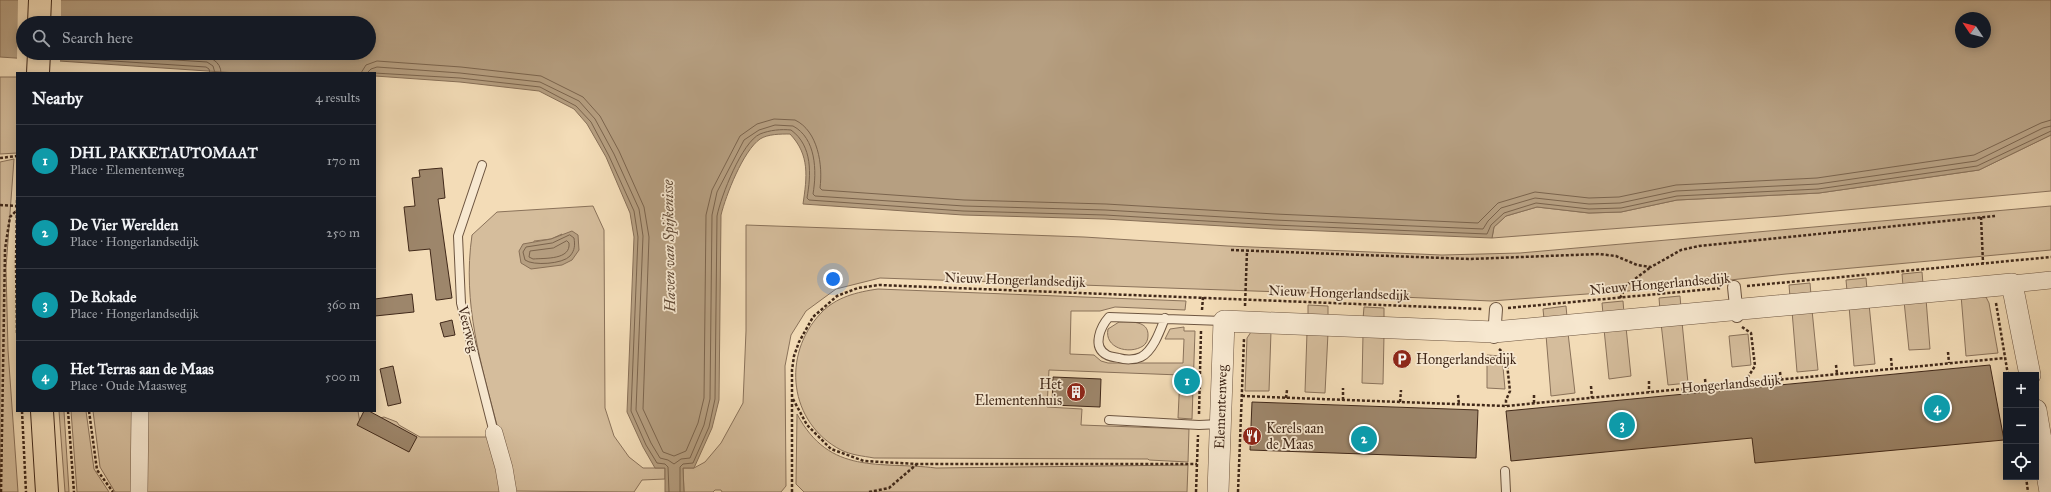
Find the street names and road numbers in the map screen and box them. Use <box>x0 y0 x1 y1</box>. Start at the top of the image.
street label: Nieuw Hongerlandsedijk <box>944 269 1086 291</box>
street label: Nieuw Hongerlandsedijk <box>1589 269 1732 299</box>
street label: Nieuw Hongerlandsedijk <box>1268 282 1410 304</box>
street label: Veerweg <box>454 303 482 354</box>
street label: Elementenweg <box>1211 364 1231 449</box>
street label: Hongerlandsedijk <box>1680 371 1782 397</box>

